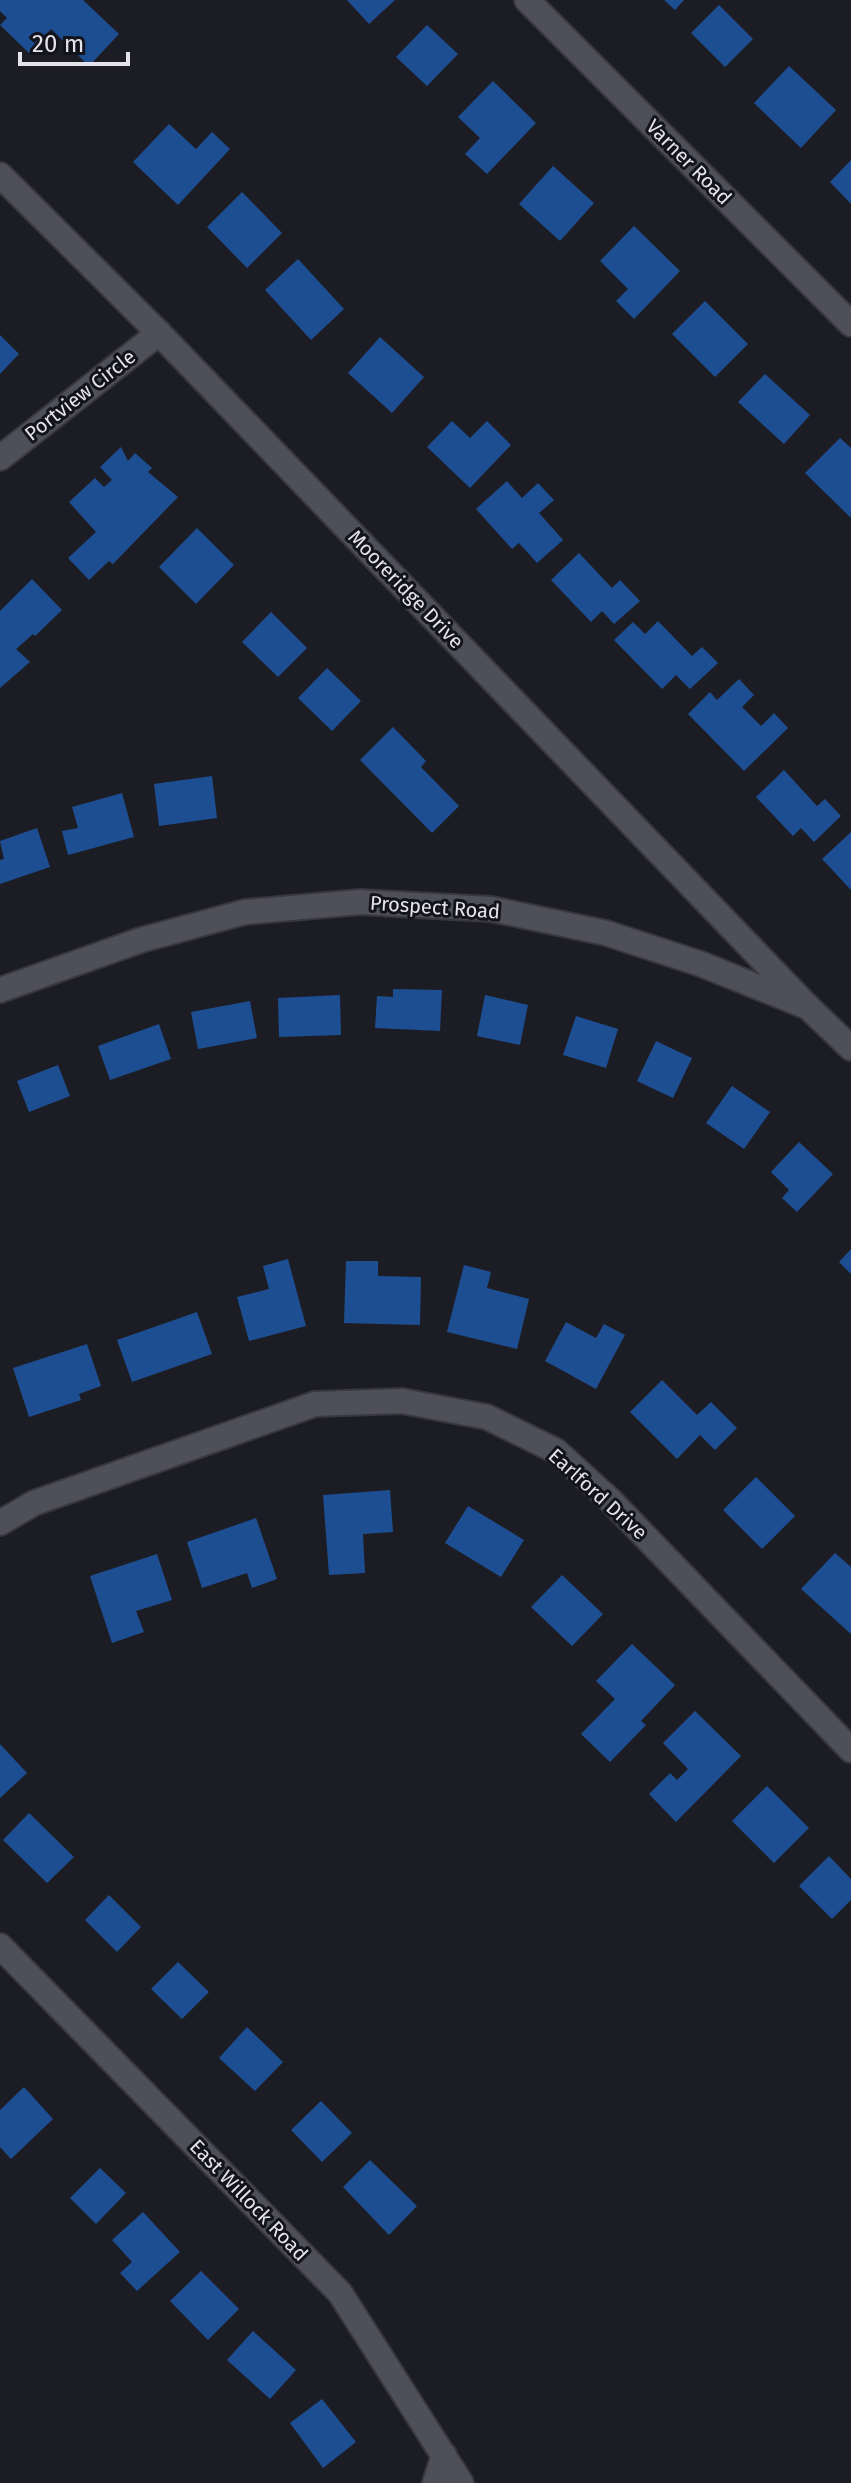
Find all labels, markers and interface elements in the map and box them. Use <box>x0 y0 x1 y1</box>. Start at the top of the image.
scale bar <box>20 16 128 66</box>
text: 20 m <box>32 30 84 58</box>
street label: Varner Road <box>641 114 737 210</box>
street label: Portview Circle <box>20 344 140 446</box>
street label: Mooreridge Drive <box>343 525 469 653</box>
street label: Prospect Road <box>369 890 501 924</box>
street label: Earlford Drive <box>544 1443 652 1545</box>
street label: East Willock Road <box>185 2134 313 2266</box>

